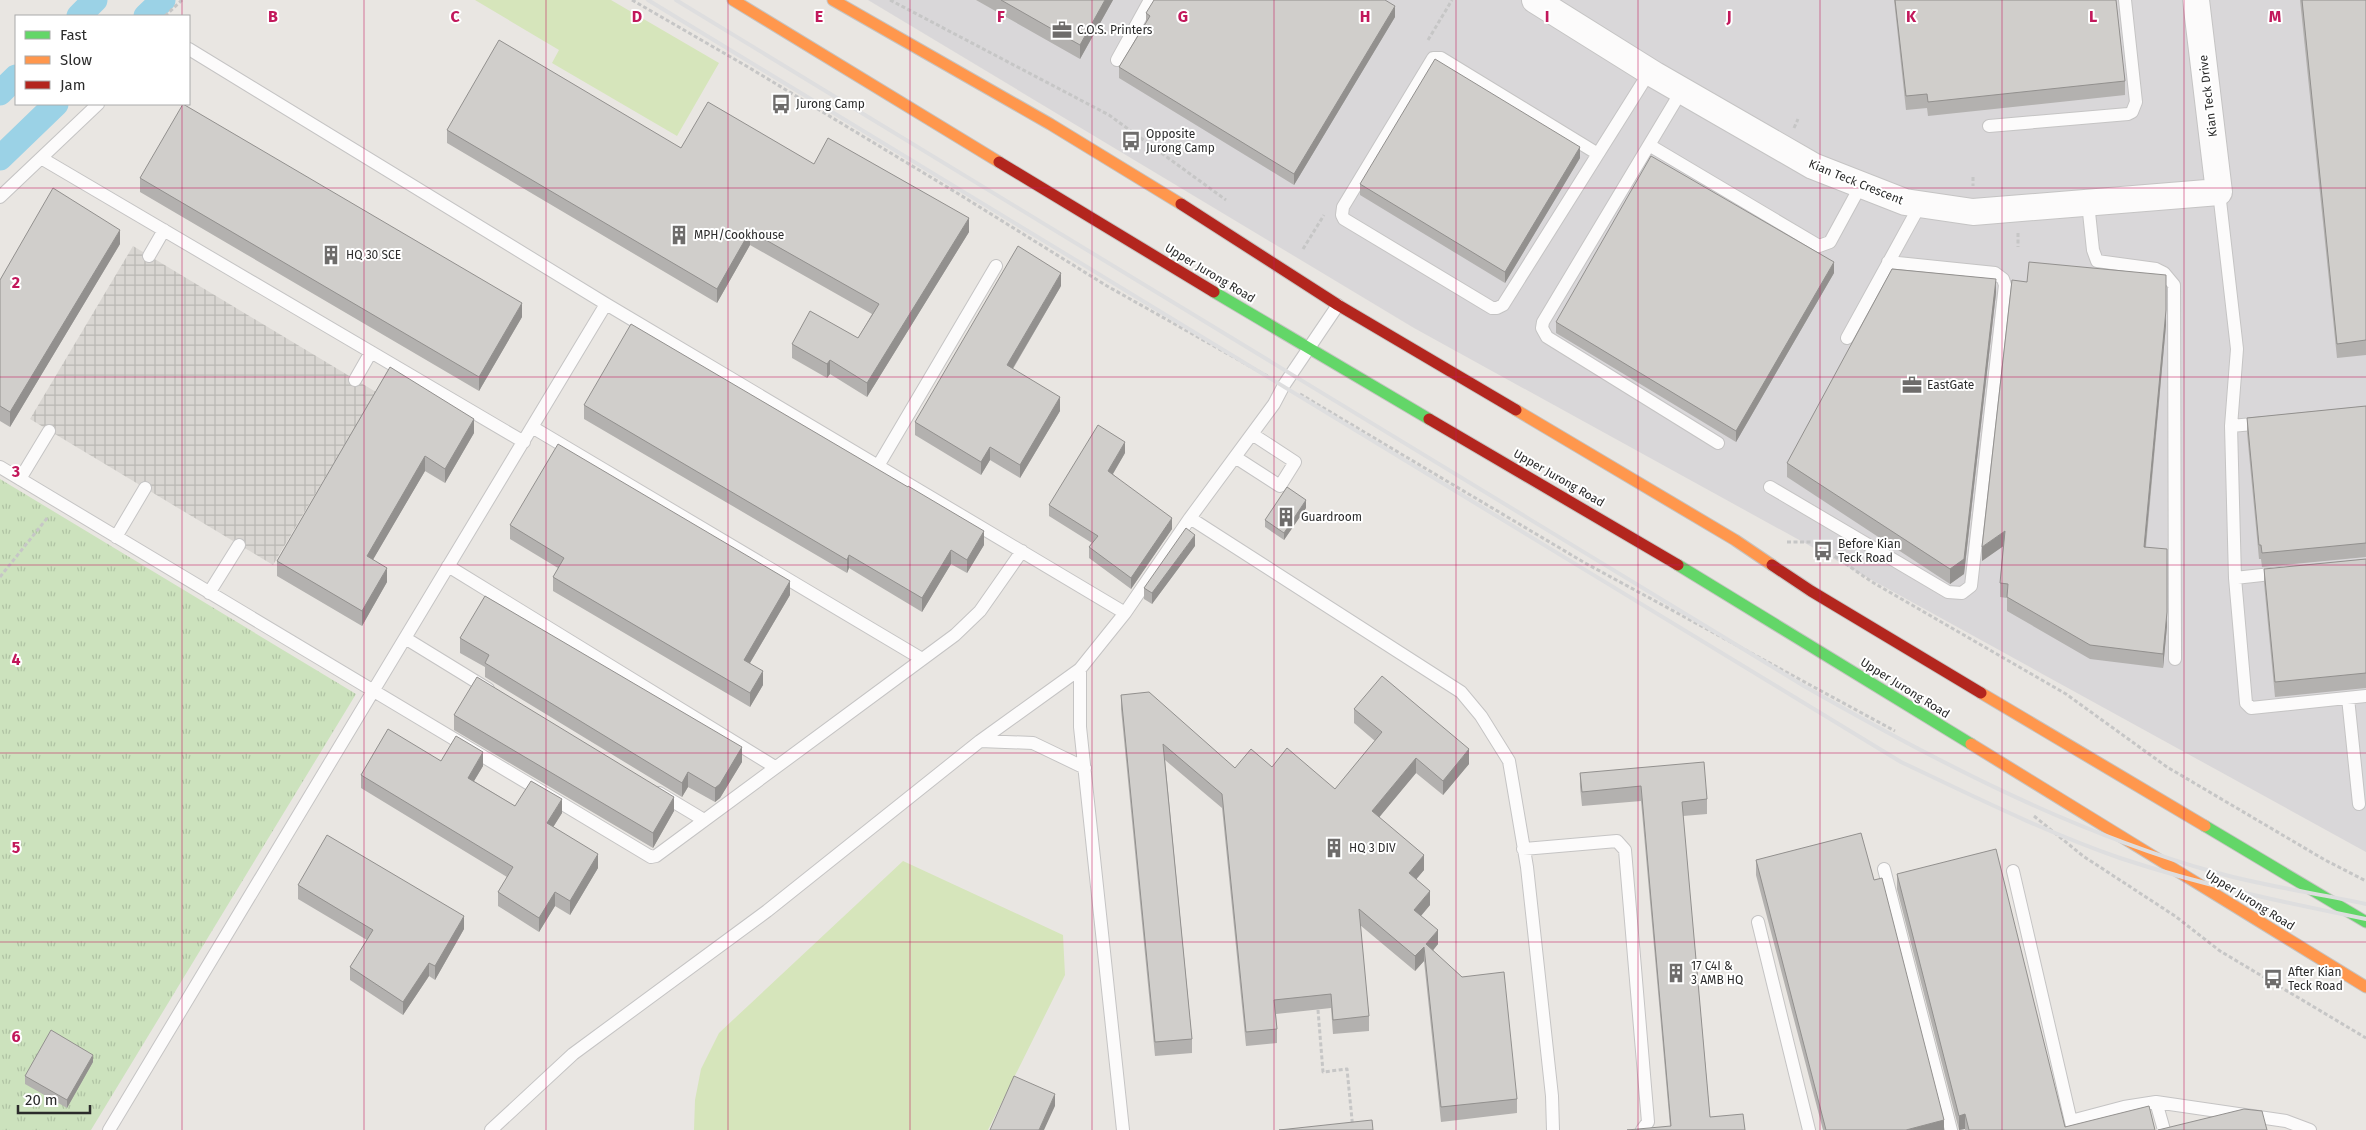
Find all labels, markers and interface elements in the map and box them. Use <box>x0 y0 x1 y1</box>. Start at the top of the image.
text: B <box>268 7 278 26</box>
text: C <box>450 7 460 26</box>
text: D <box>632 7 642 26</box>
text: E <box>815 7 823 26</box>
text: F <box>997 7 1005 26</box>
text: G <box>1178 7 1188 26</box>
text: H <box>1360 7 1370 26</box>
text: I <box>1545 7 1549 26</box>
text: J <box>1725 7 1732 26</box>
text: K <box>1906 7 1917 26</box>
text: L <box>2089 7 2097 26</box>
text: M <box>2269 7 2282 26</box>
legend <box>15 15 190 105</box>
office icon: C.O.S. Printers <box>1051 19 1073 41</box>
place label: C.O.S. Printers <box>1077 23 1153 37</box>
text: Fast <box>60 26 87 44</box>
text: Slow <box>60 51 92 69</box>
street label: Kian Teck Drive <box>2196 54 2220 138</box>
text: Jam <box>60 76 86 94</box>
bus stop icon: Jurong Camp <box>770 93 792 115</box>
place label: Jurong Camp <box>796 97 865 111</box>
place label: Opposite Jurong Camp <box>1146 127 1215 155</box>
bus stop icon: Opposite Jurong Camp <box>1120 130 1142 152</box>
street label: Kian Teck Crescent <box>1807 157 1906 208</box>
building icon: MPH/Cookhouse <box>668 224 690 246</box>
place label: MPH/Cookhouse <box>694 228 784 242</box>
street label: Upper Jurong Road <box>1162 241 1258 305</box>
building icon: HQ 30 SCE <box>320 244 342 266</box>
place label: HQ 30 SCE <box>346 248 401 262</box>
text: 2 <box>12 273 20 292</box>
office icon: EastGate <box>1901 374 1923 396</box>
place label: EastGate <box>1927 378 1974 392</box>
street label: Upper Jurong Road <box>1511 446 1607 510</box>
text: 3 <box>11 462 20 481</box>
building icon: Guardroom <box>1275 506 1297 528</box>
place label: Guardroom <box>1301 510 1362 524</box>
place label: Before Kian Teck Road <box>1838 537 1901 565</box>
bus stop icon: Before Kian Teck Road <box>1812 540 1834 562</box>
text: 4 <box>11 650 21 669</box>
street label: Upper Jurong Road <box>1858 655 1952 721</box>
building icon: HQ 3 DIV <box>1323 837 1345 859</box>
text: 5 <box>12 838 21 857</box>
place label: HQ 3 DIV <box>1349 841 1396 855</box>
street label: Upper Jurong Road <box>2203 867 2297 933</box>
place label: 17 C4I & 3 AMB HQ <box>1691 959 1743 987</box>
building icon: 17 C4I & 3 AMB HQ <box>1665 962 1687 984</box>
place label: After Kian Teck Road <box>2288 965 2343 993</box>
bus stop icon: After Kian Teck Road <box>2262 968 2284 990</box>
text: 6 <box>11 1027 21 1046</box>
scale bar <box>18 1082 90 1114</box>
text: 20 m <box>25 1091 58 1109</box>

